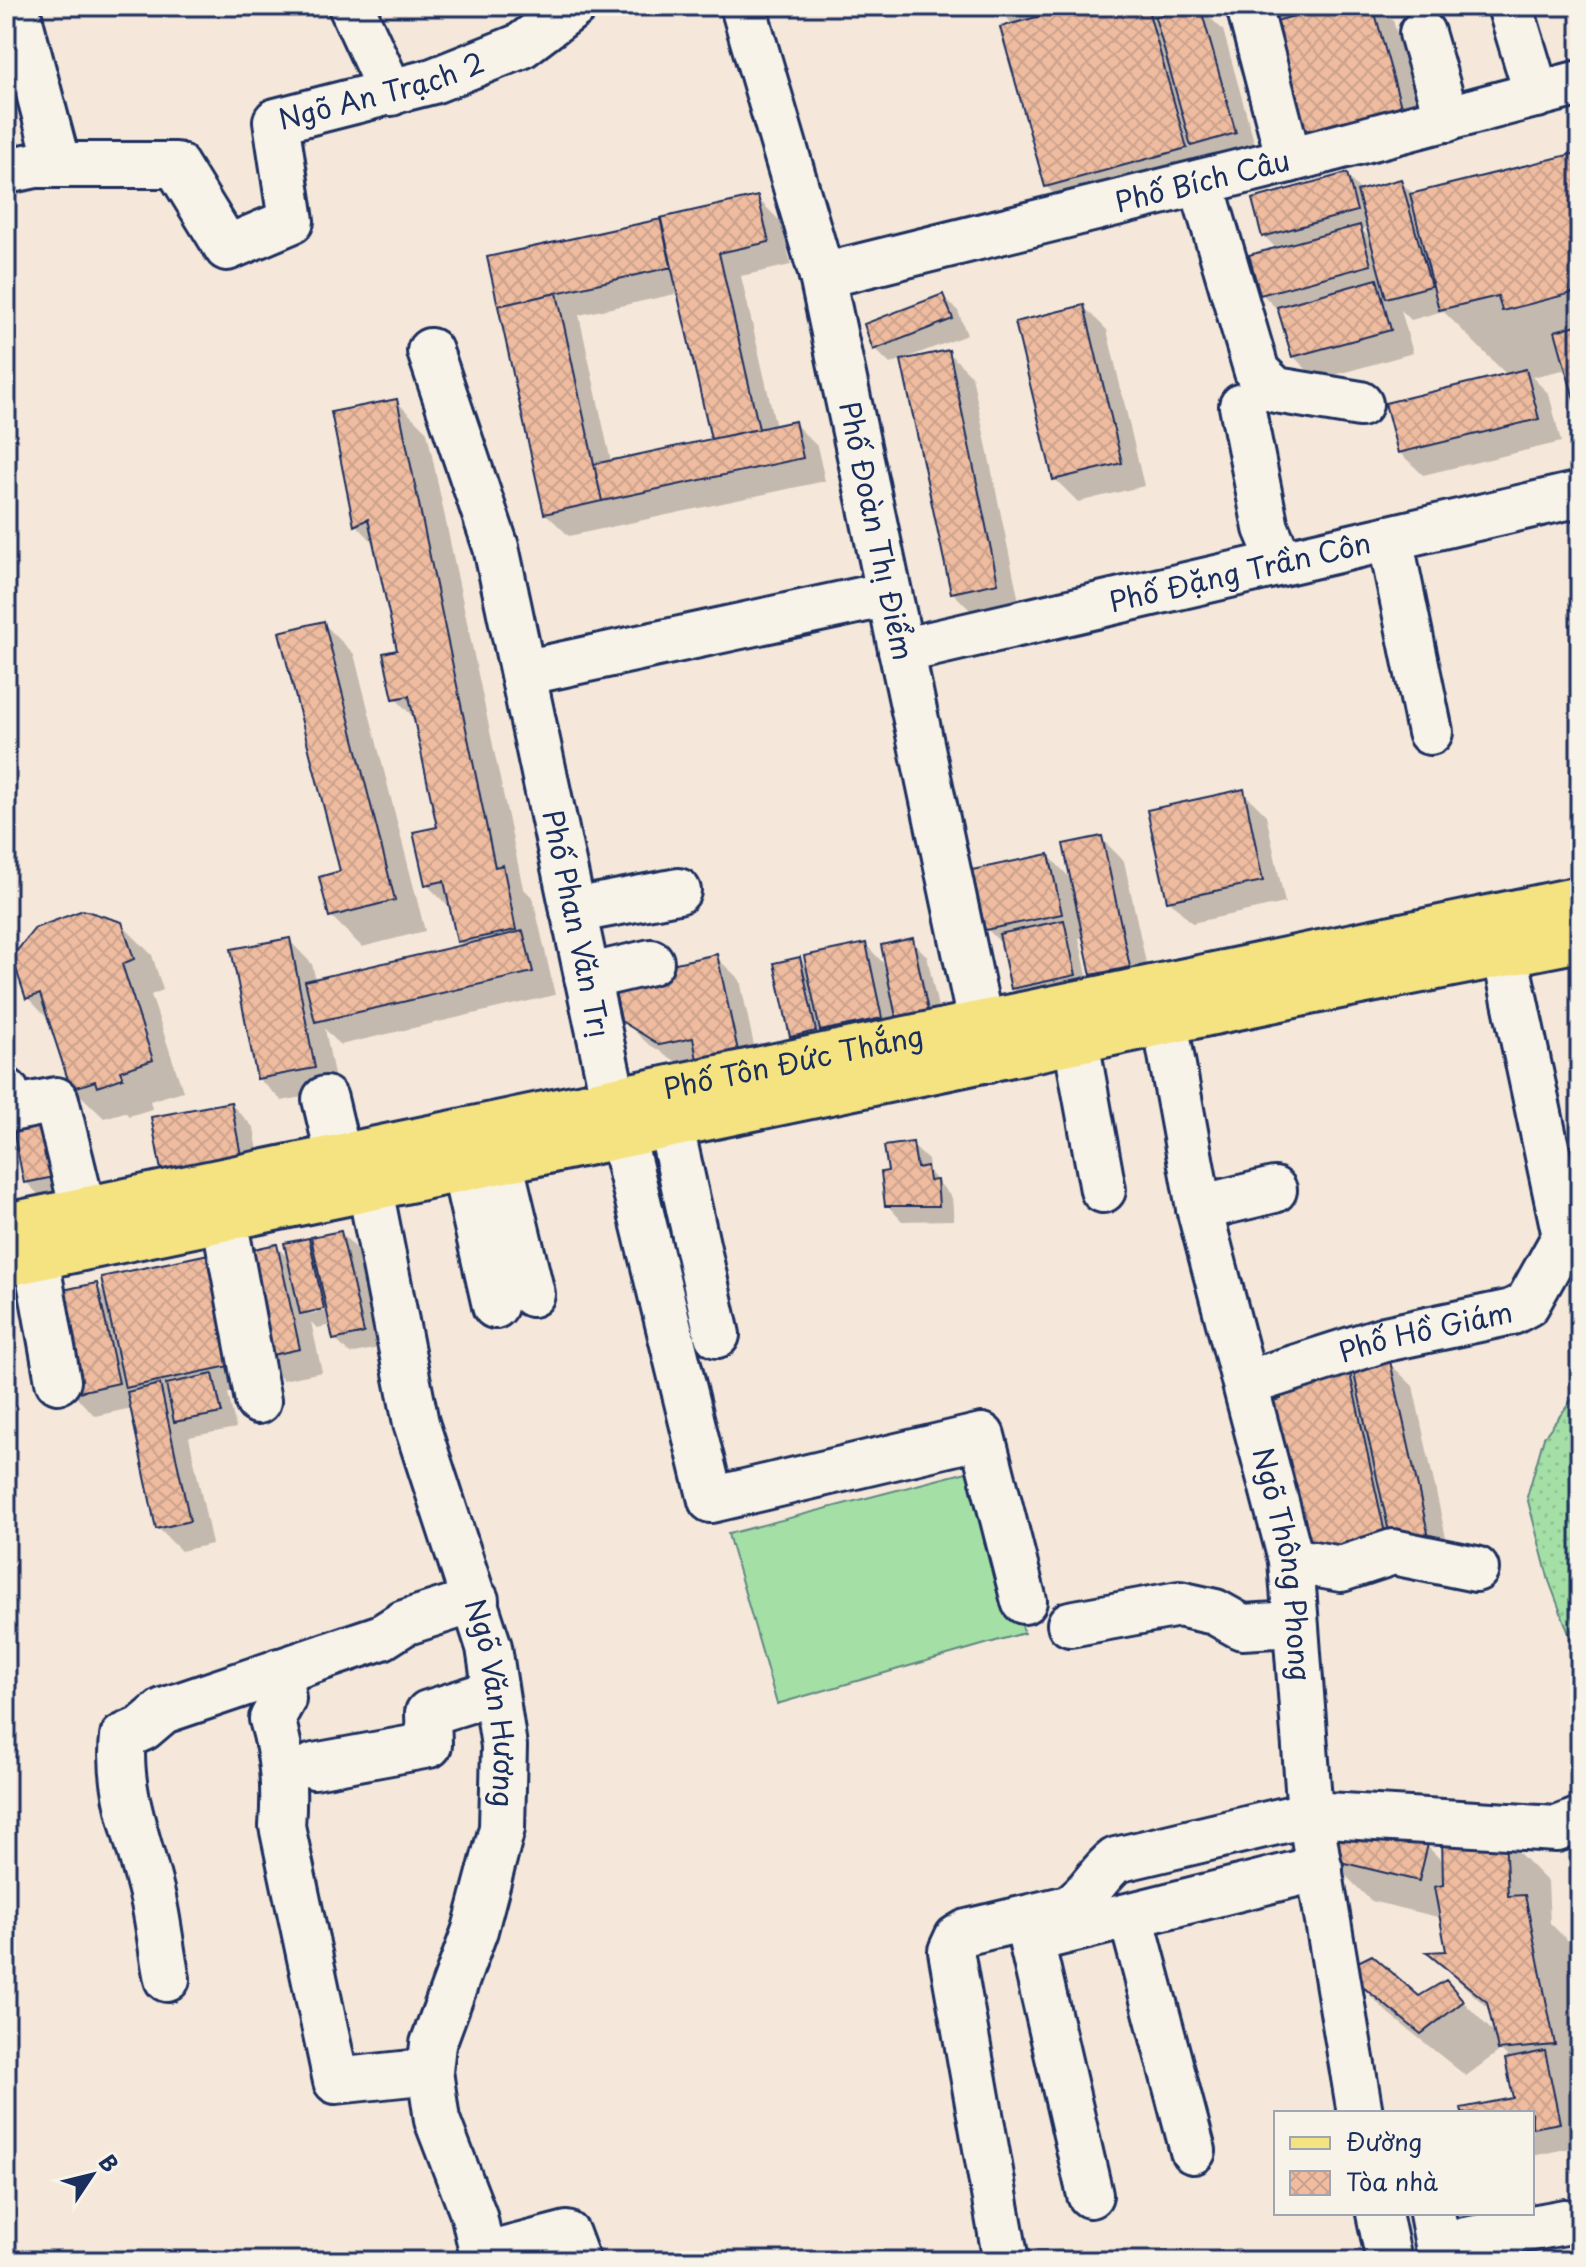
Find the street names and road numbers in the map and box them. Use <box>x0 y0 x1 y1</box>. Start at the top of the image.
street label: Ngõ An Trạch 2 <box>273 40 490 140</box>
street label: Phố Bích Câu <box>1110 138 1294 222</box>
street label: Phố Đoàn Thị Điểm <box>829 397 926 664</box>
street label: Phố Đặng Trần Côn <box>1105 520 1375 622</box>
street label: Phố Phan Văn Trị <box>532 806 623 1041</box>
street label: Phố Tôn Đức Thắng <box>659 1013 927 1109</box>
street label: Phố Hồ Giám <box>1333 1289 1516 1373</box>
street label: Ngõ Thông Phong <box>1242 1442 1323 1683</box>
street label: Ngõ Văn Hương <box>455 1593 527 1808</box>

